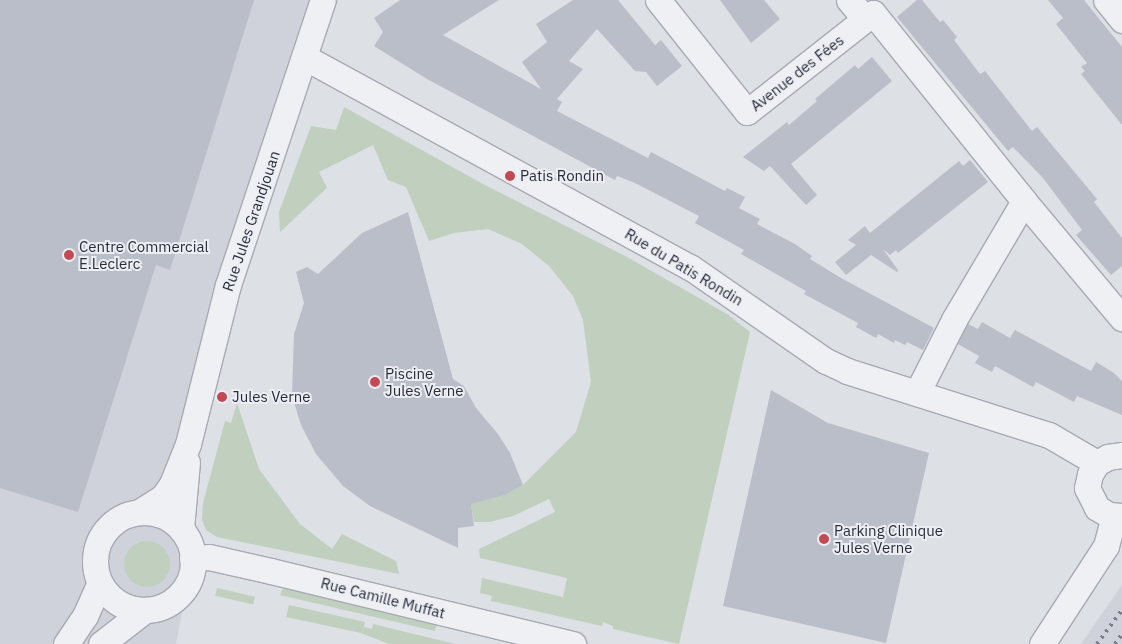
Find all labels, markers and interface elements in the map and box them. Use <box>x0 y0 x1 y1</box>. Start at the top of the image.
street label: Avenue des Fées <box>747 31 847 115</box>
street label: Rue Jules Grandjouan <box>218 148 284 294</box>
place label: Patis Rondin <box>520 167 604 185</box>
marker: Patis Rondin <box>504 170 516 182</box>
street label: Rue du Patis Rondin <box>622 225 746 309</box>
place label: Centre Commercial E.Leclerc <box>79 237 208 272</box>
marker: Centre Commercial E.Leclerc <box>63 249 75 261</box>
place label: Piscine Jules Verne <box>385 364 464 399</box>
marker: Piscine Jules Verne <box>369 376 381 388</box>
place label: Jules Verne <box>232 388 311 406</box>
marker: Jules Verne <box>216 391 228 403</box>
place label: Parking Clinique Jules Verne <box>834 521 943 556</box>
marker: Parking Clinique Jules Verne <box>818 533 830 545</box>
street label: Rue Camille Muffat <box>319 574 447 622</box>

